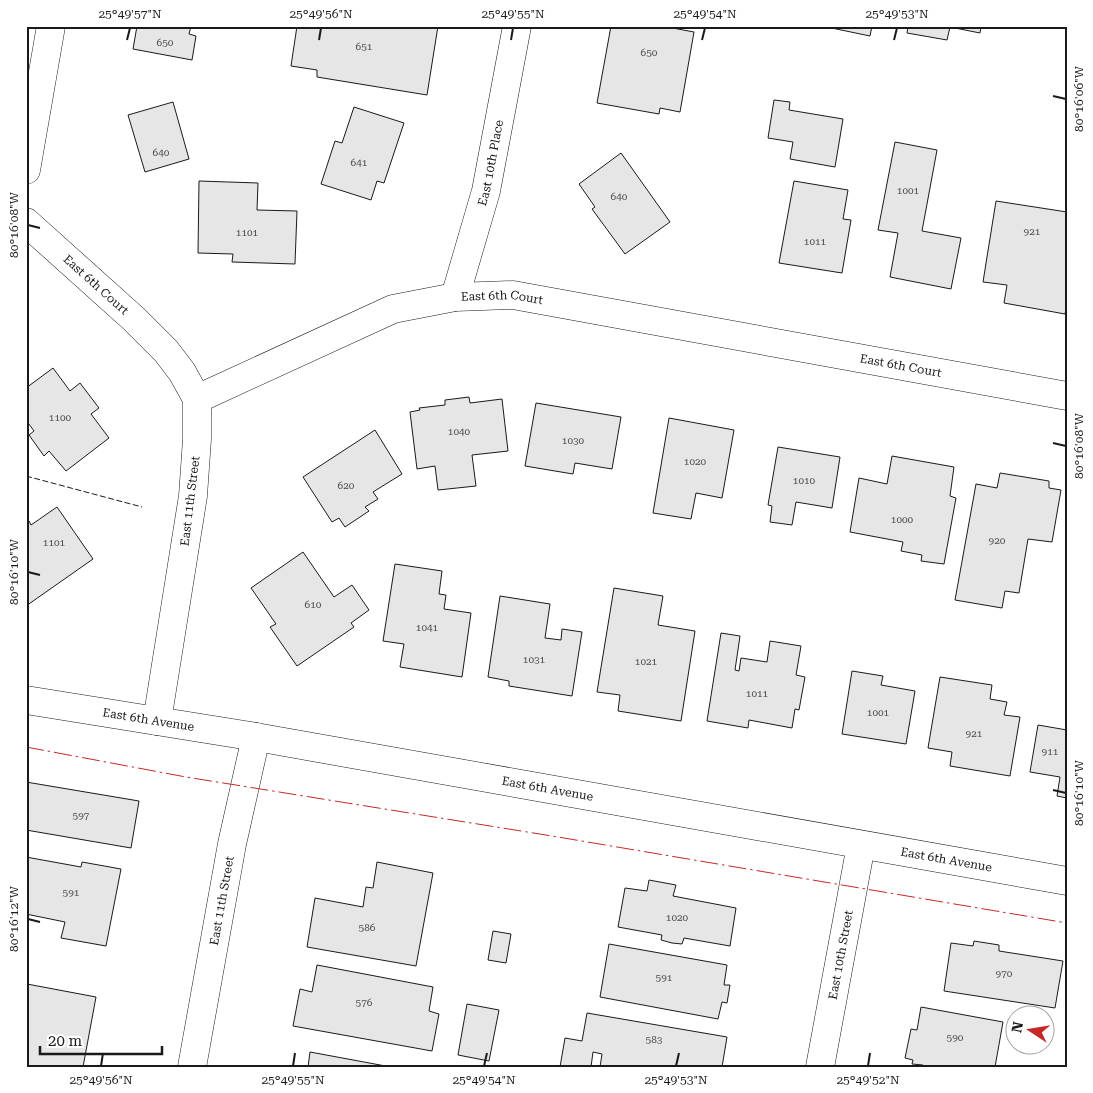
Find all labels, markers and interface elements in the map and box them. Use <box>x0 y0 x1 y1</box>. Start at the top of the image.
text: 25°49'57"N <box>98 7 162 21</box>
text: 25°49'56"N <box>289 7 353 21</box>
text: 25°49'55"N <box>481 7 545 21</box>
text: 25°49'54"N <box>673 7 737 21</box>
text: 25°49'53"N <box>865 7 929 21</box>
house number: 650 <box>157 37 174 48</box>
house number: 651 <box>356 41 373 52</box>
house number: 650 <box>641 47 658 58</box>
text: 80°16'06"W <box>1072 65 1086 132</box>
street label: East 10th Place <box>475 118 506 207</box>
house number: 640 <box>153 147 170 158</box>
house number: 641 <box>351 157 368 168</box>
house number: 1001 <box>897 185 920 196</box>
text: 80°16'08"W <box>7 191 21 258</box>
house number: 640 <box>611 191 628 202</box>
house number: 921 <box>1024 226 1041 237</box>
house number: 1101 <box>236 227 259 238</box>
house number: 1011 <box>804 236 827 247</box>
street label: East 6th Court <box>60 252 132 318</box>
street label: East 6th Court <box>461 288 545 307</box>
street label: East 6th Court <box>859 351 943 380</box>
house number: 1100 <box>49 412 72 423</box>
text: 80°16'08"W <box>1072 412 1086 479</box>
house number: 1040 <box>448 426 471 437</box>
house number: 1030 <box>562 435 585 446</box>
street label: East 11th Street <box>178 455 203 547</box>
house number: 1020 <box>684 456 707 467</box>
house number: 1010 <box>793 475 816 486</box>
house number: 620 <box>338 480 355 491</box>
house number: 1000 <box>891 514 914 525</box>
house number: 920 <box>989 535 1006 546</box>
house number: 1101 <box>43 537 66 548</box>
text: 80°16'10"W <box>7 538 21 605</box>
house number: 610 <box>305 599 322 610</box>
house number: 1041 <box>416 622 439 633</box>
house number: 1031 <box>523 654 546 665</box>
house number: 1021 <box>635 656 658 667</box>
house number: 1011 <box>746 688 769 699</box>
street label: East 6th Avenue <box>102 705 196 734</box>
house number: 1001 <box>867 707 890 718</box>
house number: 921 <box>966 728 983 739</box>
house number: 911 <box>1042 746 1059 757</box>
text: 80°16'10"W <box>1072 759 1086 826</box>
street label: East 6th Avenue <box>501 774 595 804</box>
house number: 597 <box>73 810 90 821</box>
street label: East 6th Avenue <box>899 845 993 875</box>
street label: East 11th Street <box>207 854 237 947</box>
text: 80°16'12"W <box>7 885 21 952</box>
house number: 591 <box>63 887 80 898</box>
street label: East 10th Street <box>826 909 856 1001</box>
house number: 1020 <box>666 912 689 923</box>
house number: 586 <box>359 922 376 933</box>
house number: 970 <box>996 968 1013 979</box>
house number: 591 <box>656 972 673 983</box>
house number: 576 <box>356 997 373 1008</box>
north arrow <box>1006 1006 1056 1056</box>
text: N <box>1008 1020 1026 1034</box>
scale bar <box>40 1023 162 1055</box>
text: 20 m <box>48 1032 83 1050</box>
house number: 590 <box>947 1032 964 1043</box>
house number: 583 <box>646 1034 663 1045</box>
text: 25°49'56"N <box>69 1073 133 1087</box>
text: 25°49'55"N <box>261 1073 325 1087</box>
text: 25°49'54"N <box>452 1073 516 1087</box>
text: 25°49'53"N <box>644 1073 708 1087</box>
text: 25°49'52"N <box>836 1073 900 1087</box>

